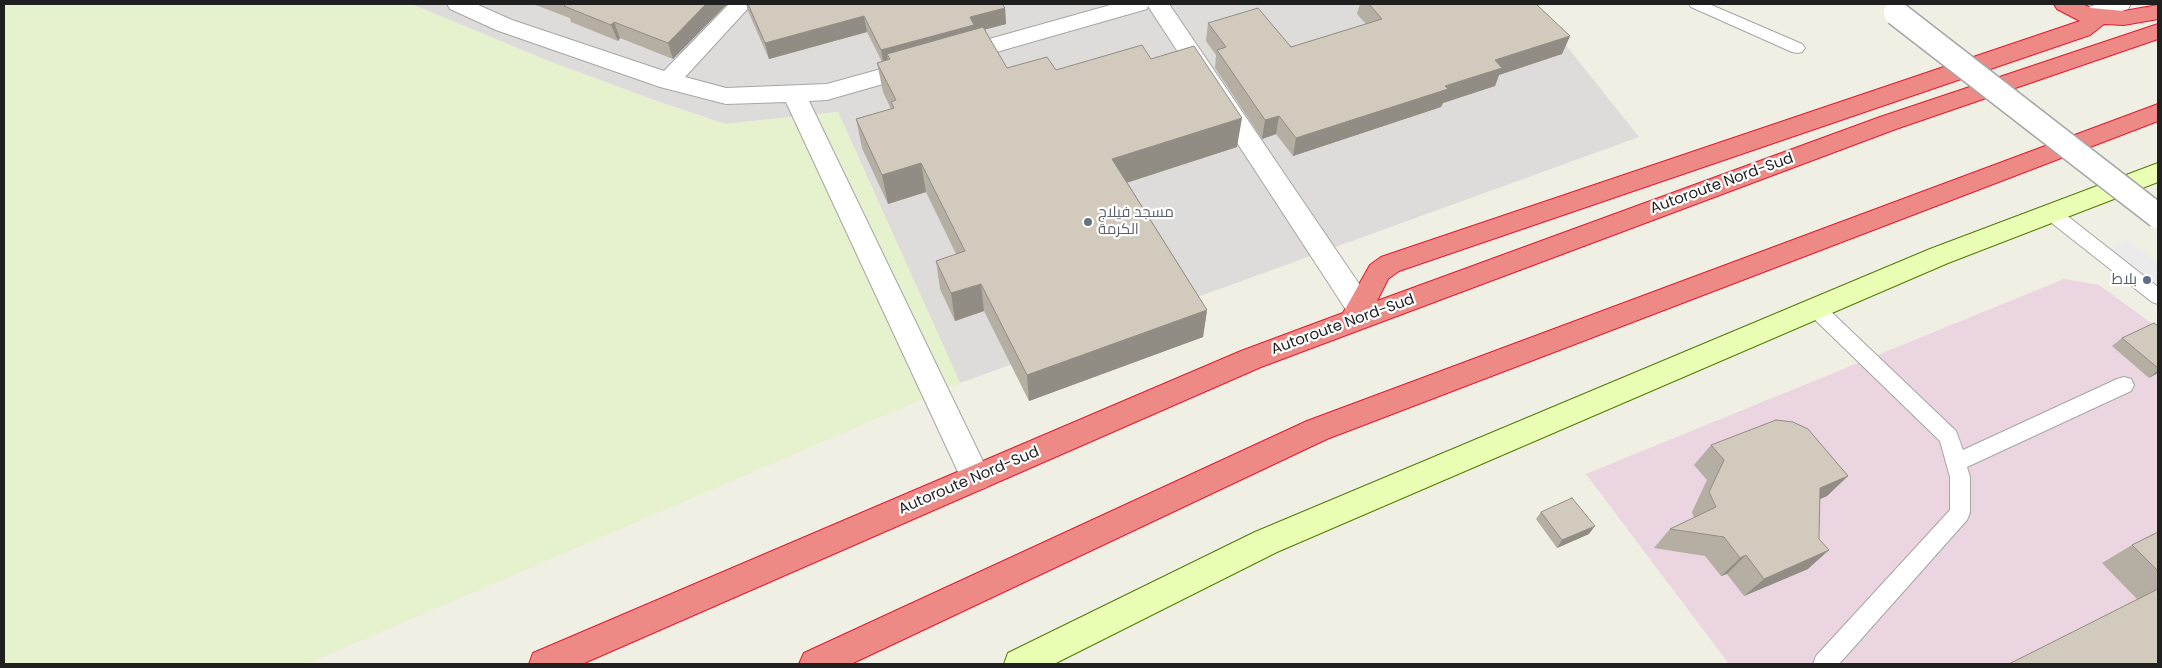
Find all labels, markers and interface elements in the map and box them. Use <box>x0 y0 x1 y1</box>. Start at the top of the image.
street label: Autoroute Nord-Sud <box>1648 150 1796 218</box>
place label: مسجد فيلاج الكرمة <box>1098 204 1174 239</box>
marker: مسجد فيلاج الكرمة <box>1082 216 1094 228</box>
place label: بلاط <box>2111 271 2137 289</box>
marker: بلاط <box>2141 274 2153 286</box>
street label: Autoroute Nord-Sud <box>1269 291 1417 359</box>
street label: Autoroute Nord-Sud <box>896 443 1042 519</box>

